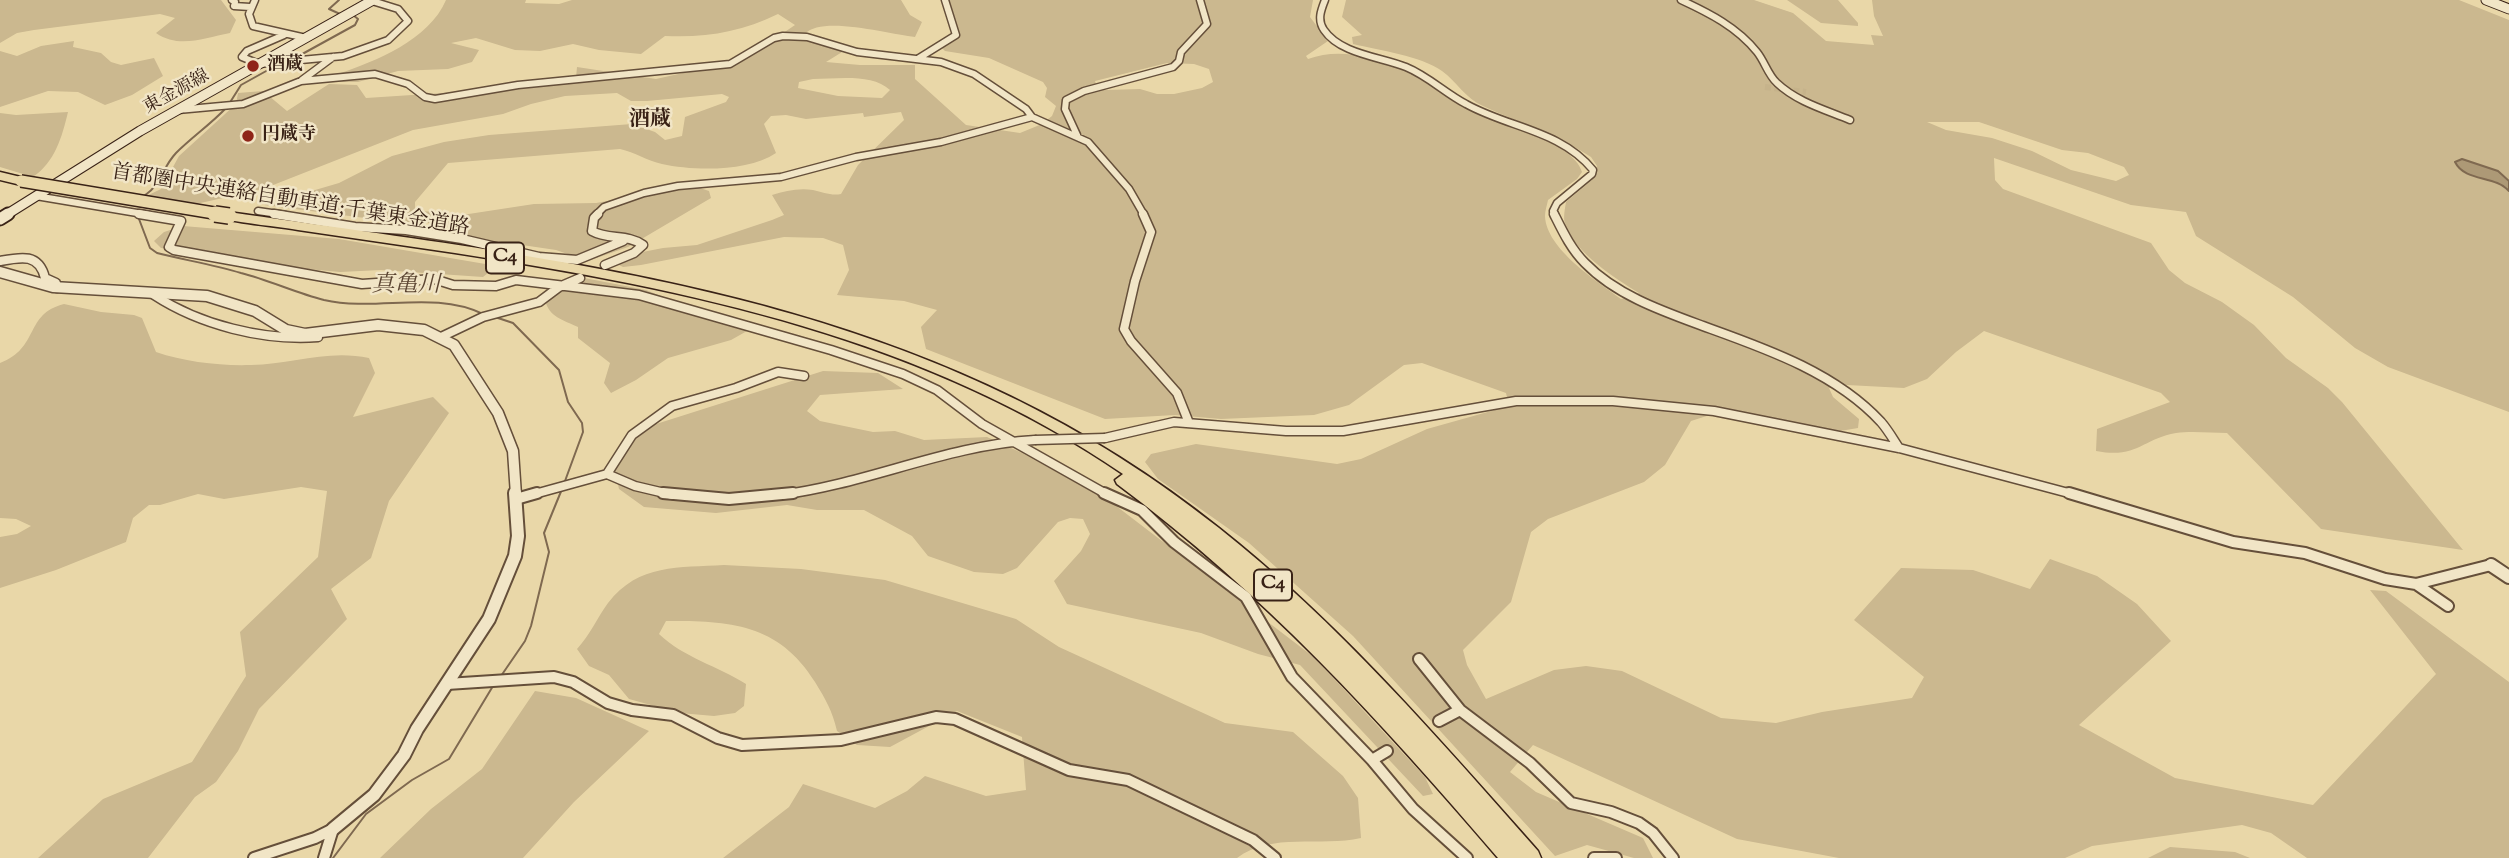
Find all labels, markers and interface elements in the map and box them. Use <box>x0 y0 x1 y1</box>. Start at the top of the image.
place label: 酒蔵 <box>267 55 303 77</box>
marker: 酒蔵 <box>245 58 261 74</box>
street label: 東金源線 <box>140 66 214 120</box>
district label: 酒蔵 <box>629 108 671 134</box>
place label: 円蔵寺 <box>262 125 316 147</box>
marker: 円蔵寺 <box>240 128 256 144</box>
street label: 首都圏中央連絡自動車道;千葉東金道路 <box>109 161 471 243</box>
road number: C4 <box>486 242 524 274</box>
water label: 真亀川 <box>372 273 440 301</box>
road number: C4 <box>1254 570 1292 600</box>

